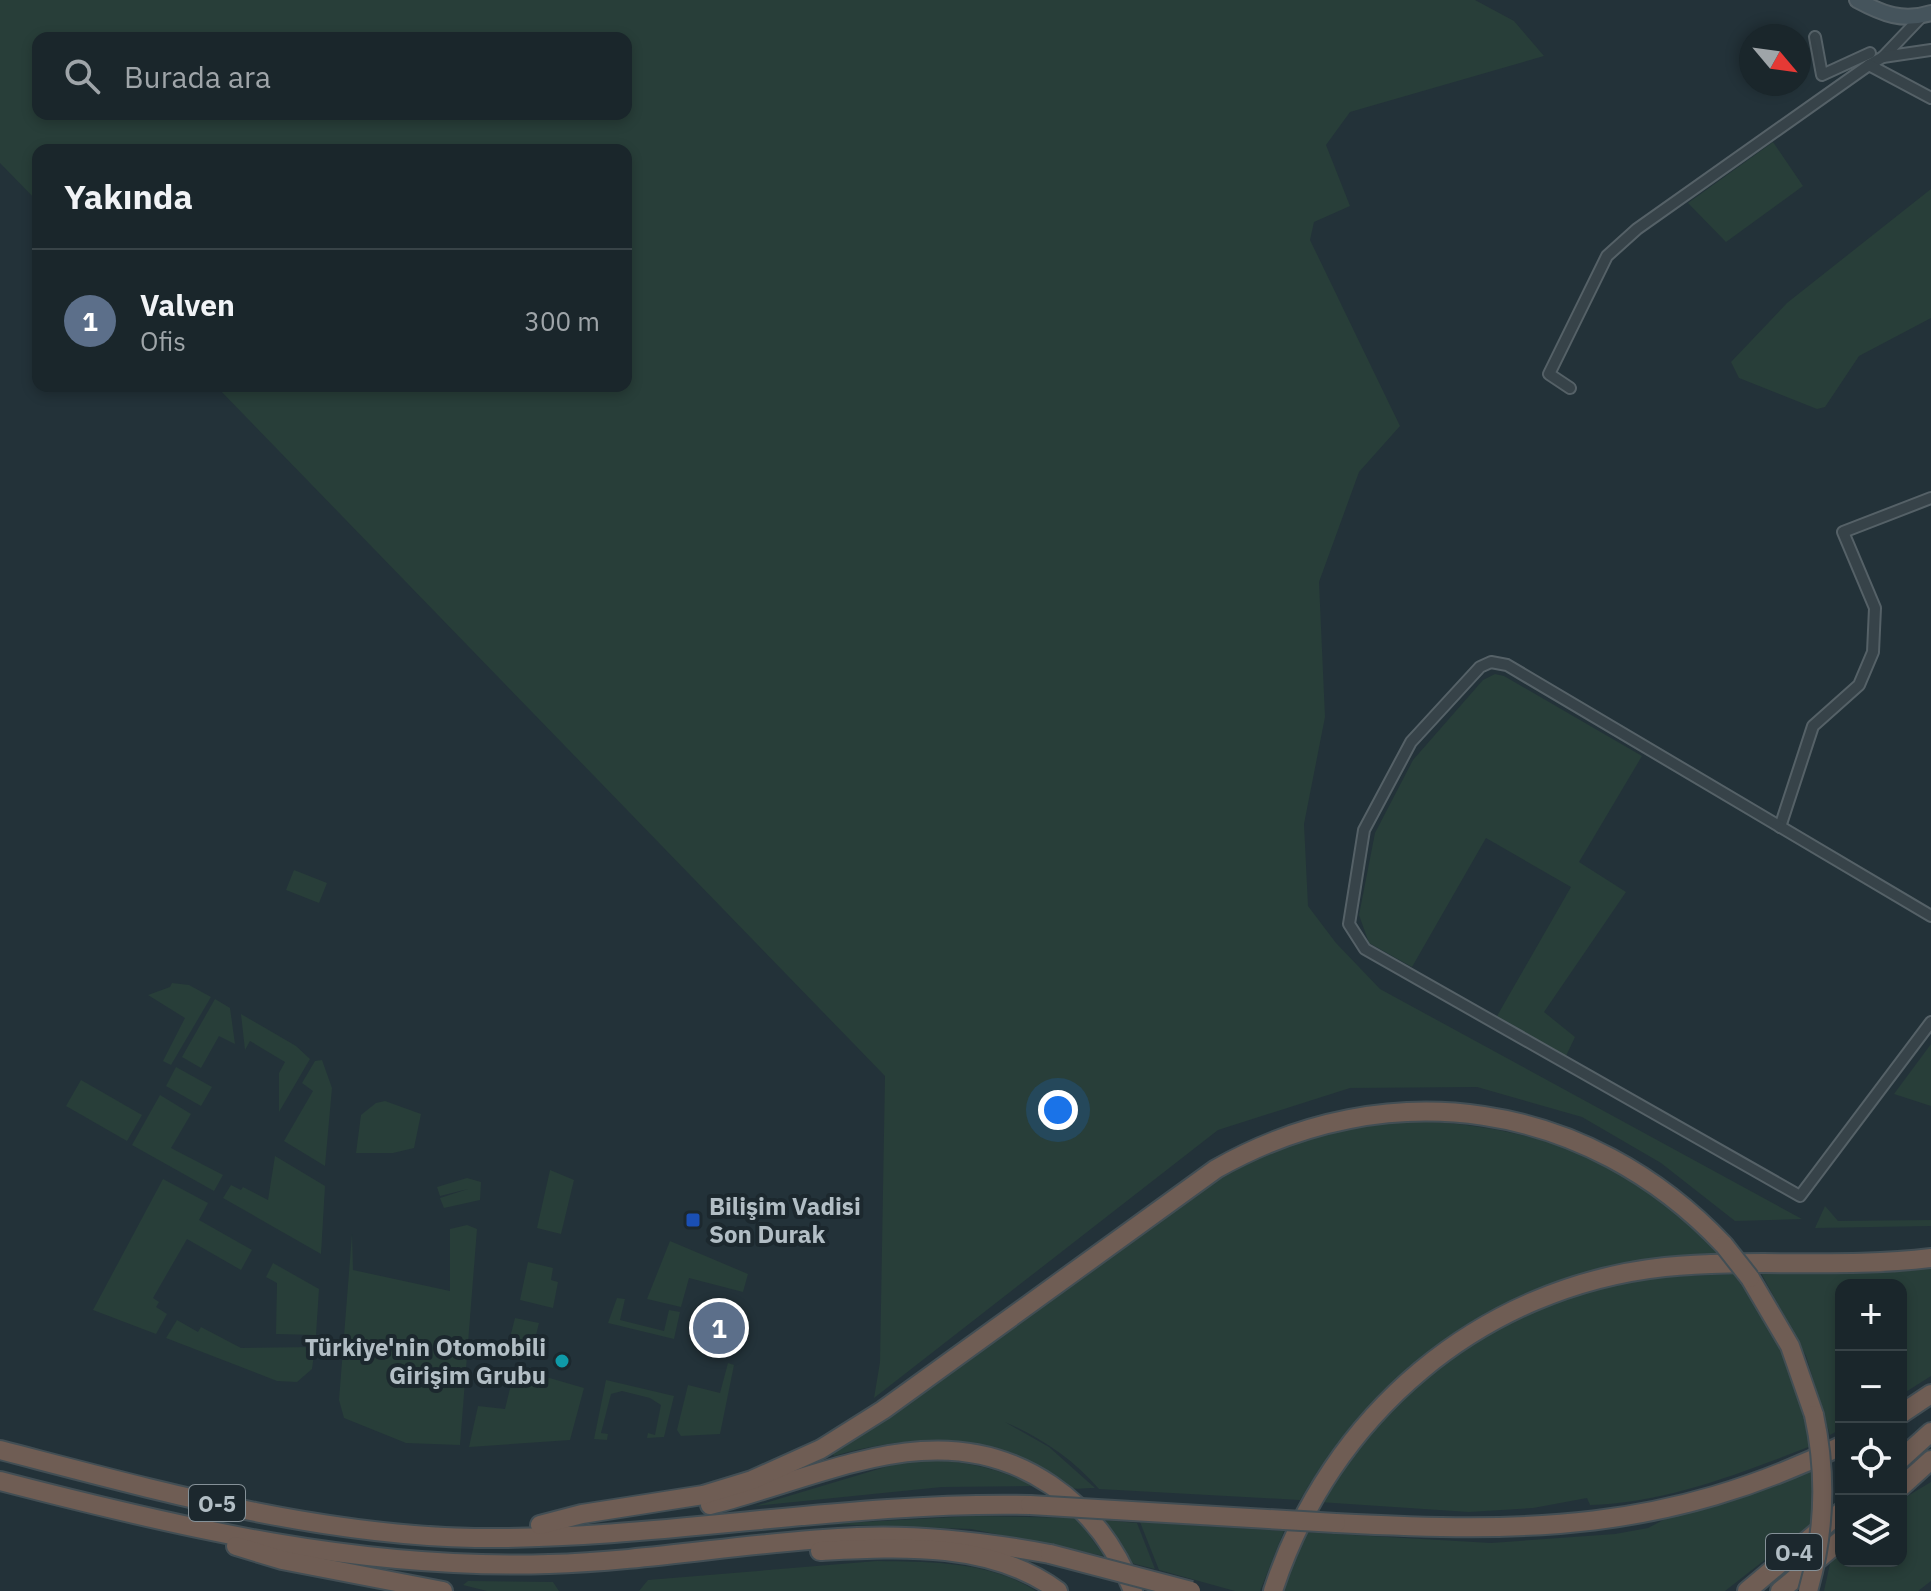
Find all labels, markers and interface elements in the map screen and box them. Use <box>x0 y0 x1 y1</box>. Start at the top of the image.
north arrow <box>1739 24 1811 96</box>
search box <box>32 32 632 120</box>
icon: search <box>60 54 104 98</box>
text: Burada ara <box>124 57 271 96</box>
text: Yakında <box>64 174 193 218</box>
text: Valven <box>140 285 235 324</box>
text: 1 <box>82 304 98 338</box>
text: 300 m <box>524 304 600 338</box>
text: Ofis <box>140 324 186 358</box>
your location <box>1038 1090 1078 1130</box>
place label: Bilişim Vadisi Son Durak <box>709 1190 861 1250</box>
marker: Bilişim Vadisi Son Durak <box>684 1211 702 1229</box>
map controls <box>1835 1279 1907 1567</box>
button: + <box>1835 1279 1907 1351</box>
pin: 1 <box>693 1298 745 1358</box>
place label: Türkiye'nin Otomobili Girişim Grubu <box>305 1331 546 1391</box>
button: − <box>1835 1351 1907 1423</box>
marker: Türkiye'nin Otomobili Girişim Grubu <box>553 1352 571 1370</box>
button: locate <box>1835 1423 1907 1495</box>
road number: O-5 <box>189 1485 245 1521</box>
button: layers <box>1835 1495 1907 1567</box>
road number: O-4 <box>1766 1534 1822 1570</box>

